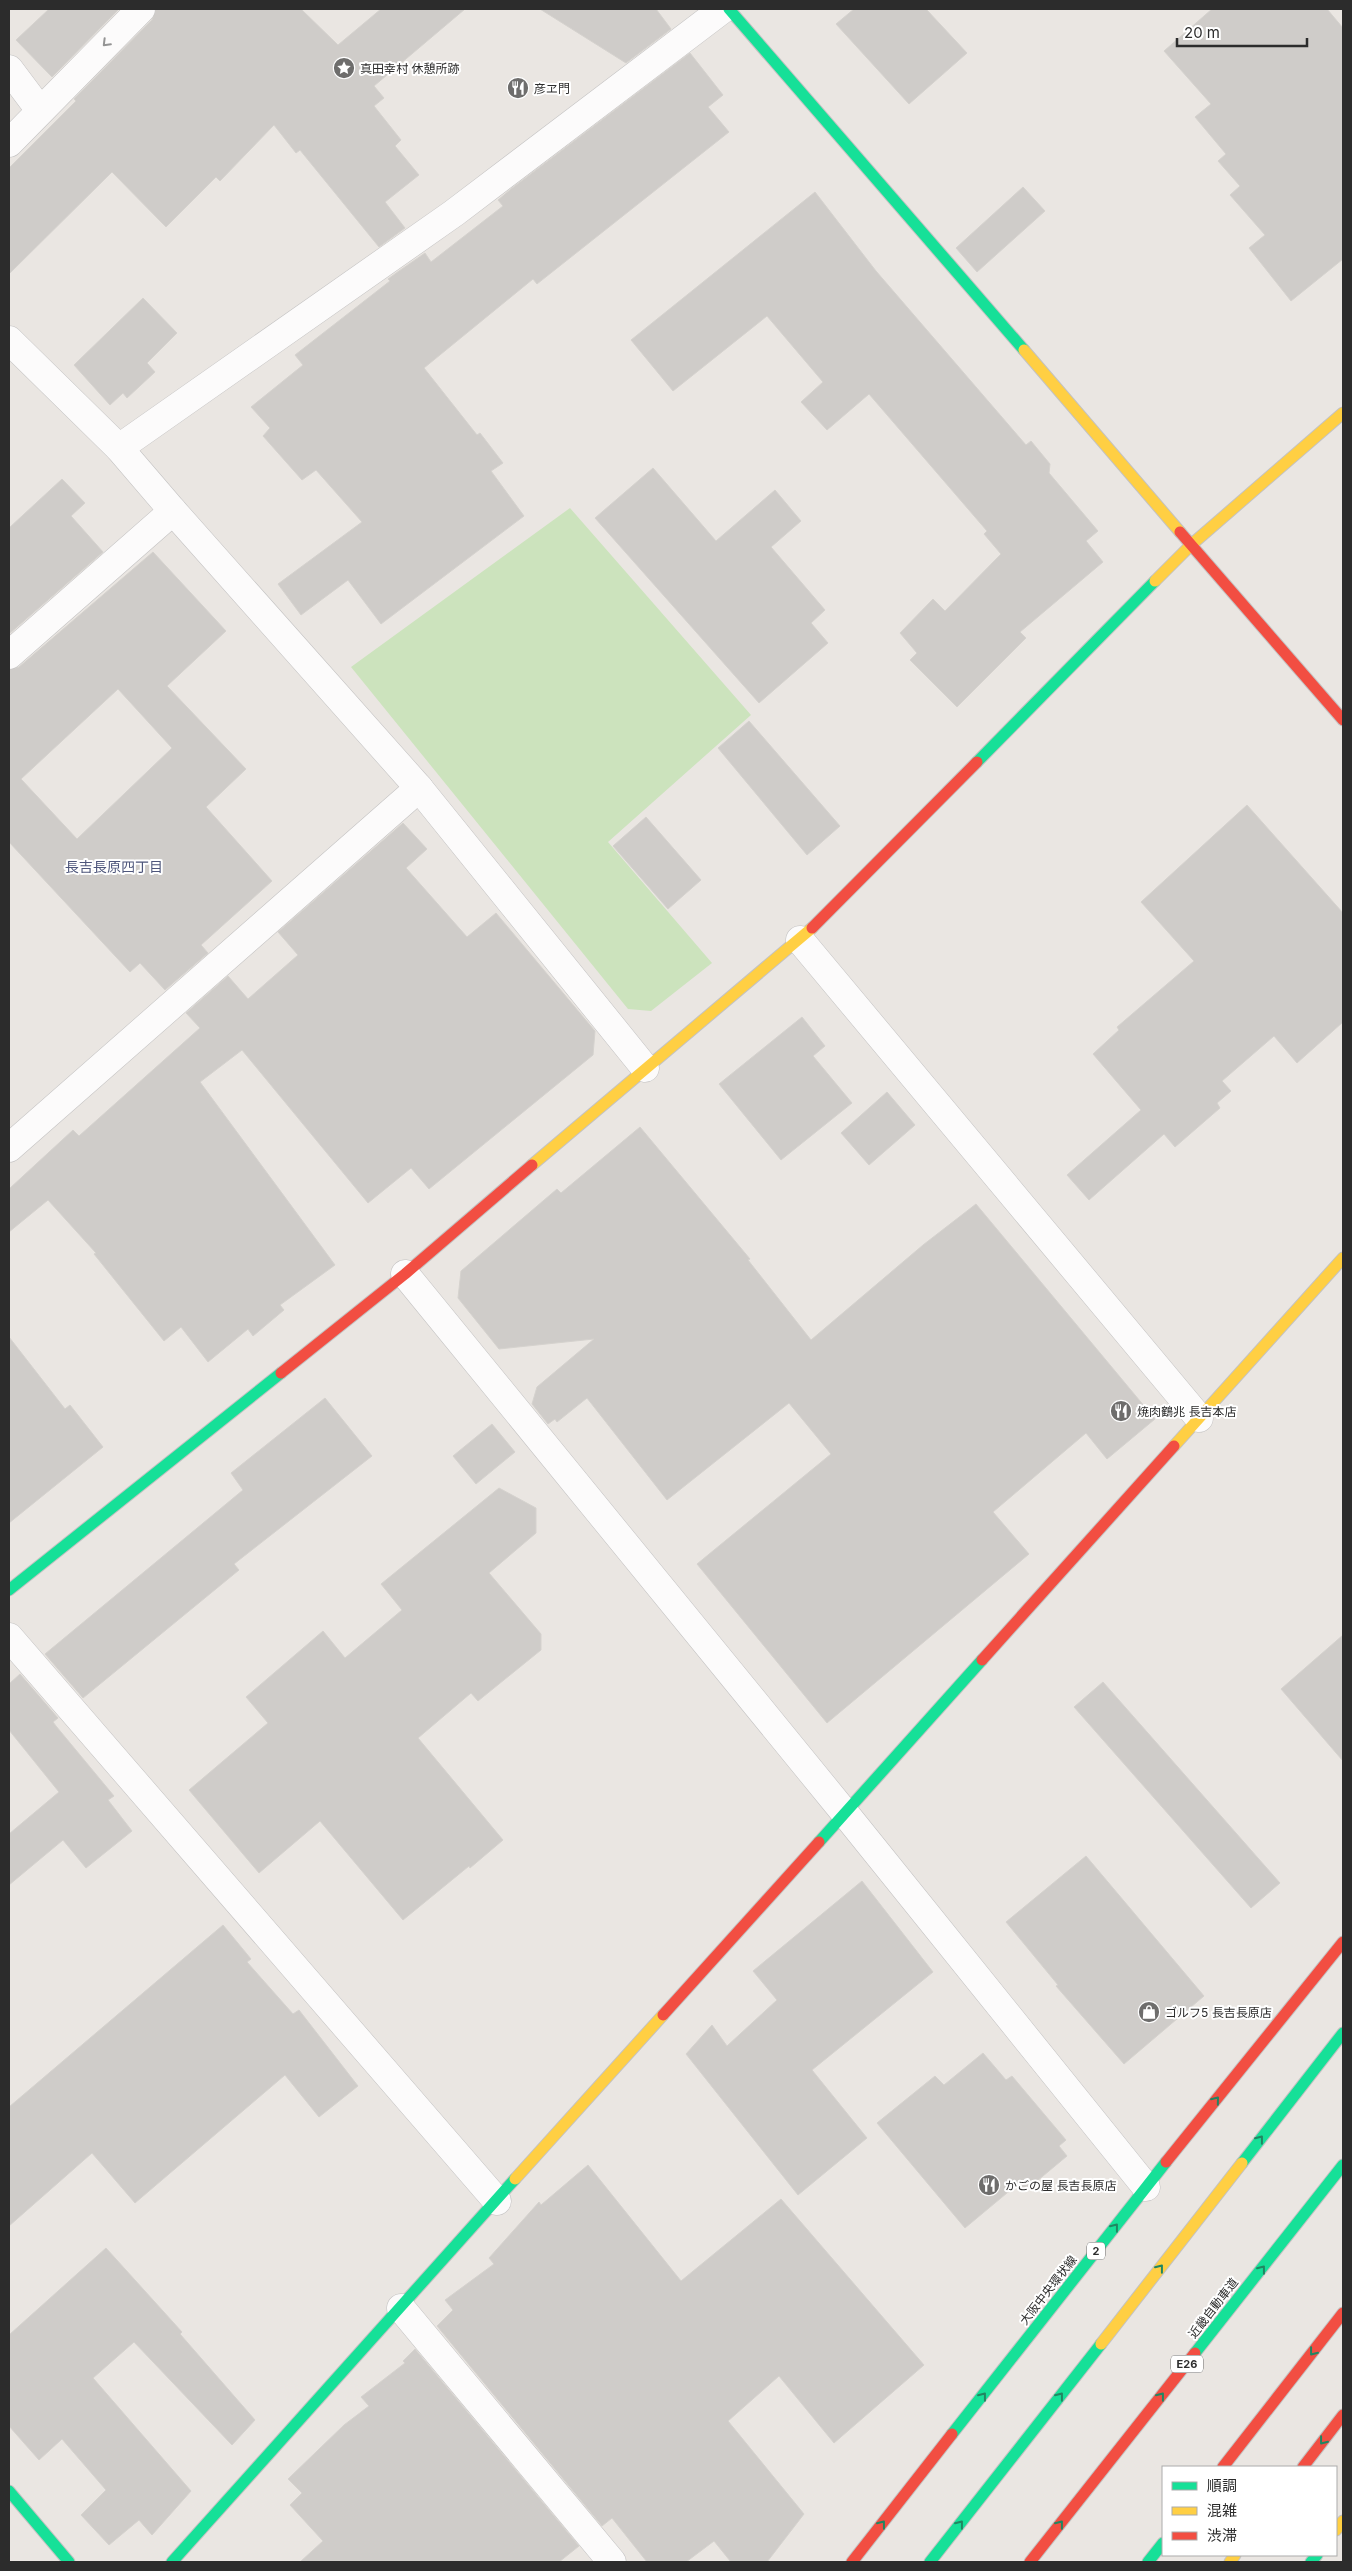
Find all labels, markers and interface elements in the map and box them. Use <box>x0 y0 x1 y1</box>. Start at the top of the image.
scale bar <box>1177 15 1307 47</box>
text: 20 m <box>1184 23 1220 42</box>
one-way arrow <box>103 37 112 46</box>
place icon: 真田幸村 休憩所跡 <box>332 56 356 80</box>
place label: 真田幸村 休憩所跡 <box>360 61 459 76</box>
restaurant icon: 彦ヱ門 <box>506 76 530 100</box>
place label: 彦ヱ門 <box>534 81 570 96</box>
district label: 長吉長原四丁目 <box>65 858 163 875</box>
restaurant icon: 焼肉鶴兆 長吉本店 <box>1109 1399 1133 1423</box>
place label: 焼肉鶴兆 長吉本店 <box>1137 1404 1236 1419</box>
shop icon: ゴルフ5 長吉長原店 <box>1137 2000 1161 2024</box>
place label: ゴルフ5 長吉長原店 <box>1165 2005 1272 2020</box>
one-way arrow <box>1211 2096 1220 2105</box>
one-way arrow <box>1254 2136 1263 2145</box>
restaurant icon: かごの屋 長吉長原店 <box>977 2173 1001 2197</box>
place label: かごの屋 長吉長原店 <box>1005 2178 1116 2193</box>
one-way arrow <box>1110 2224 1118 2233</box>
road number: 2 <box>1087 2242 1105 2260</box>
street label: 大阪中央環状線 <box>1016 2252 1080 2328</box>
one-way arrow <box>1154 2264 1163 2273</box>
one-way arrow <box>1256 2266 1264 2275</box>
street label: 近畿自動車道 <box>1185 2275 1241 2341</box>
one-way arrow <box>1311 2346 1319 2355</box>
road number: E26 <box>1171 2356 1203 2372</box>
one-way arrow <box>1155 2392 1164 2402</box>
one-way arrow <box>977 2393 985 2402</box>
one-way arrow <box>1054 2393 1062 2402</box>
one-way arrow <box>1321 2435 1329 2444</box>
legend <box>1162 2466 1337 2556</box>
text: 順調 <box>1207 2476 1237 2495</box>
text: 混雑 <box>1207 2501 1237 2520</box>
one-way arrow <box>954 2520 963 2530</box>
one-way arrow <box>877 2521 885 2530</box>
one-way arrow <box>1055 2521 1063 2530</box>
text: 渋滞 <box>1207 2526 1237 2545</box>

